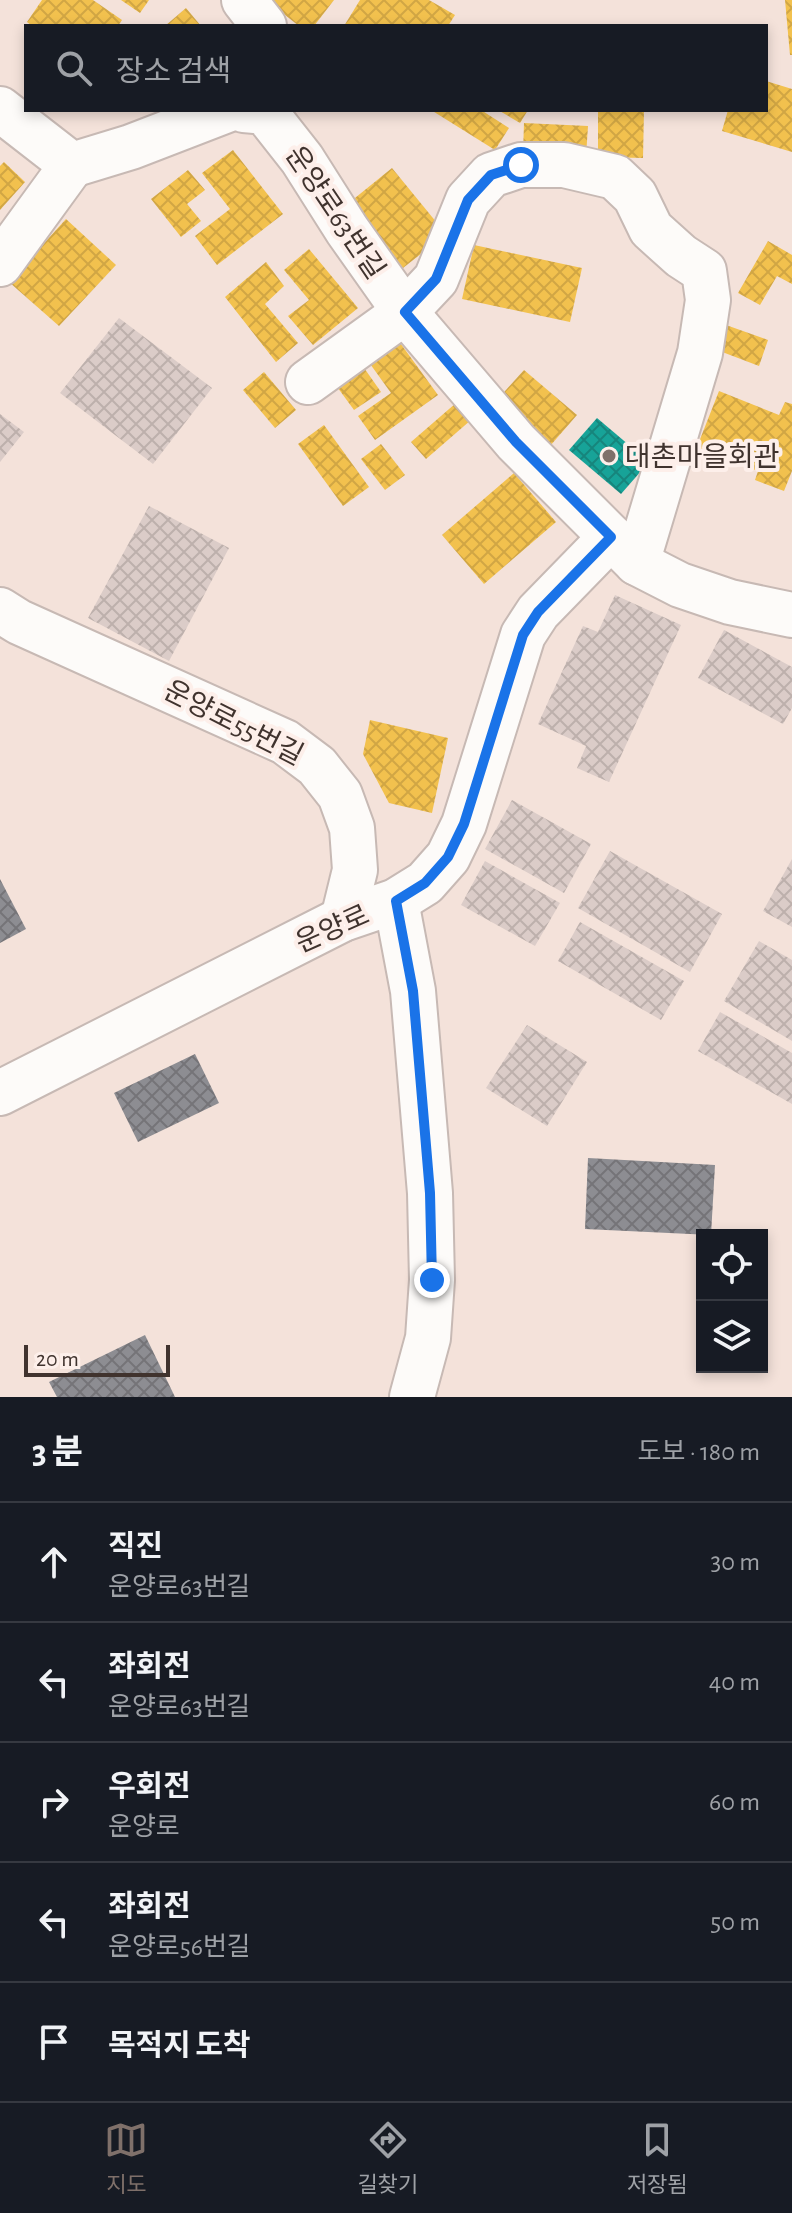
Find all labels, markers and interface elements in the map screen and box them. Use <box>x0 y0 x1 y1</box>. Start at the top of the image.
search box <box>24 24 768 112</box>
icon: search <box>52 46 96 90</box>
text: 장소 검색 <box>116 57 231 87</box>
street label: 운양로63번길 <box>280 141 391 285</box>
route start <box>503 147 539 183</box>
place label: 대촌마을회관 <box>625 442 780 472</box>
marker: 대촌마을회관 <box>600 447 618 465</box>
street label: 운양로55번길 <box>159 675 308 771</box>
street label: 운양로 <box>291 900 374 958</box>
map controls <box>696 1229 768 1373</box>
button: locate <box>696 1229 768 1301</box>
route end <box>414 1262 450 1298</box>
button: layers <box>696 1301 768 1373</box>
scale bar <box>24 1341 170 1377</box>
text: 20 m <box>36 1348 79 1370</box>
text: 3 분 <box>32 1436 83 1470</box>
text: 도보 · 180 m <box>638 1439 760 1465</box>
text: 직진 <box>108 1532 163 1562</box>
icon: ahead <box>32 1540 76 1584</box>
text: 30 m <box>710 1549 760 1575</box>
text: 운양로63번길 <box>108 1574 251 1600</box>
text: 좌회전 <box>108 1652 191 1682</box>
icon: left <box>32 1660 76 1704</box>
text: 40 m <box>709 1669 760 1695</box>
text: 운양로63번길 <box>108 1694 251 1720</box>
text: 우회전 <box>108 1772 191 1802</box>
icon: right <box>32 1780 76 1824</box>
text: 60 m <box>709 1789 760 1815</box>
text: 운양로 <box>108 1814 180 1840</box>
text: 좌회전 <box>108 1892 191 1922</box>
icon: left <box>32 1900 76 1944</box>
text: 50 m <box>710 1909 760 1935</box>
text: 운양로56번길 <box>108 1934 251 1960</box>
icon: arrive <box>32 2020 76 2064</box>
text: 목적지 도착 <box>108 2031 251 2061</box>
tab: 지도 <box>104 2118 148 2198</box>
tab: 길찾기 <box>357 2118 418 2198</box>
tab: 저장됨 <box>627 2118 688 2198</box>

